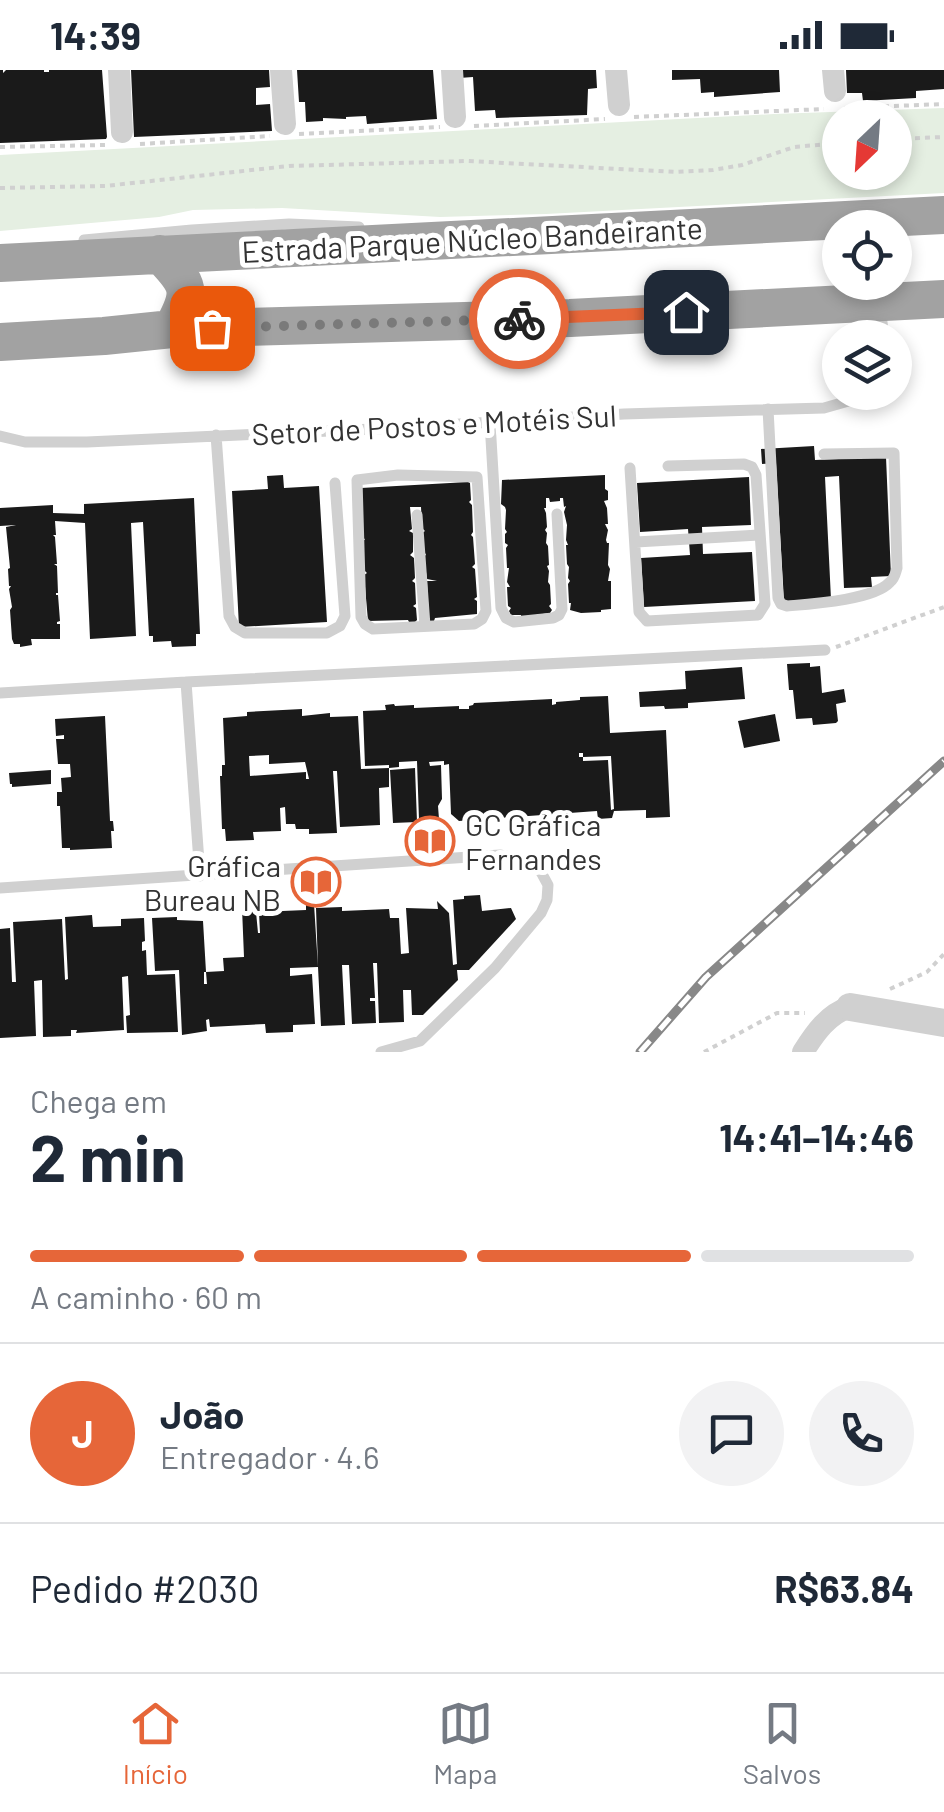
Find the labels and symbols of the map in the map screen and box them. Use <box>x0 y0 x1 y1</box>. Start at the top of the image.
north arrow <box>822 100 912 190</box>
street label: Estrada Parque Núcleo Bandeirante <box>241 209 703 269</box>
courier <box>469 269 569 369</box>
pin <box>644 270 729 355</box>
pin <box>170 286 255 371</box>
street label: Setor de Postos e Motéis Sul <box>251 396 617 452</box>
place label: GC Gráfica Fernandes <box>465 806 602 876</box>
library icon: GC Gráfica Fernandes <box>404 815 456 867</box>
place label: Gráfica Bureau NB <box>144 847 281 917</box>
library icon: Gráfica Bureau NB <box>290 856 342 908</box>

